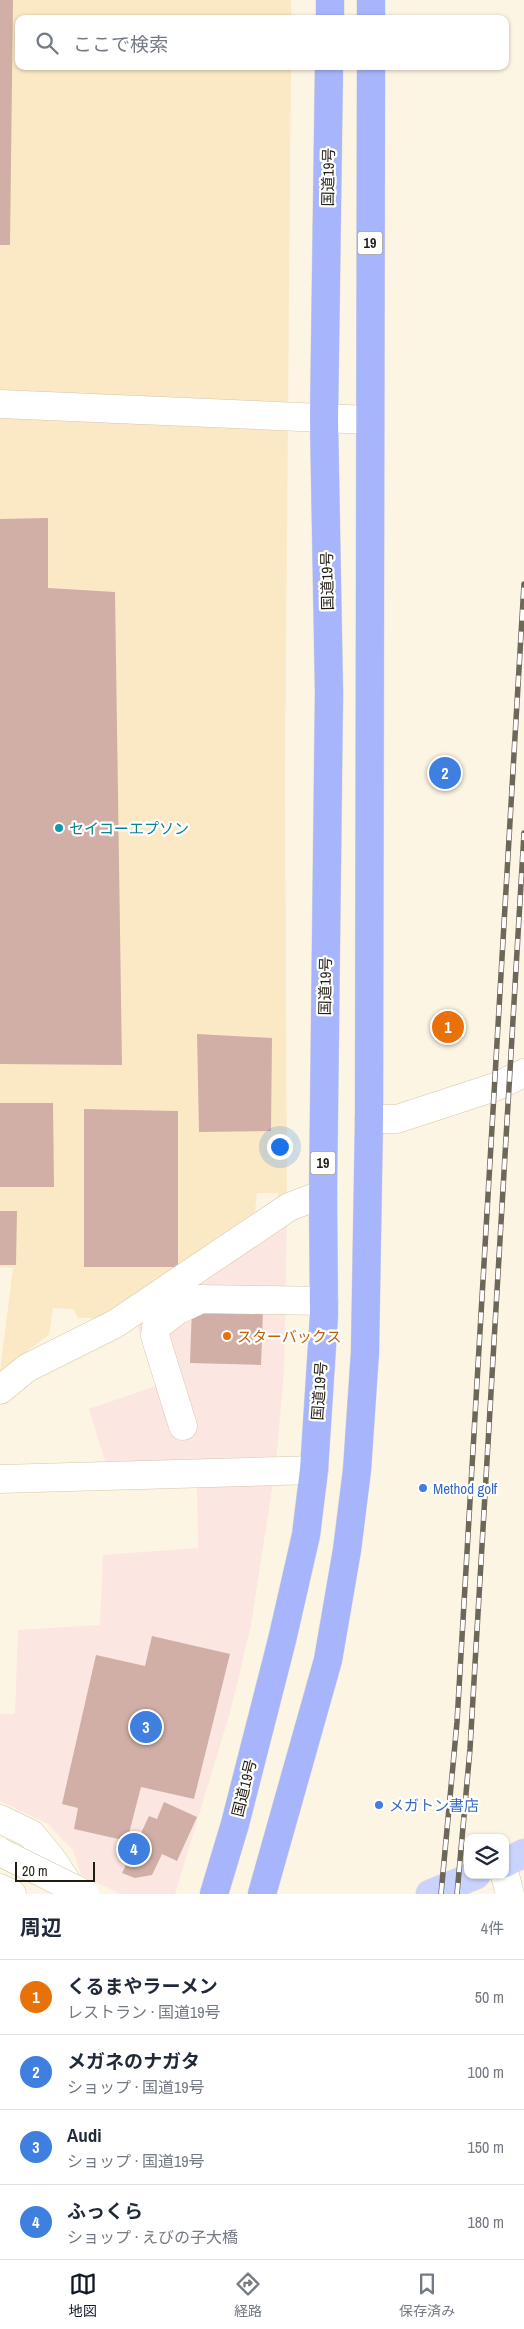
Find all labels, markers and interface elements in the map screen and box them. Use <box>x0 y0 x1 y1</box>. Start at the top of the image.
search box <box>15 15 509 70</box>
icon: search <box>33 29 61 57</box>
text: ここで検索 <box>73 31 168 57</box>
street label: 国道19号 <box>317 147 339 207</box>
road number: 19 <box>358 232 382 254</box>
street label: 国道19号 <box>316 551 338 611</box>
pin: 2 <box>429 754 461 792</box>
place label: セイコーエプソン <box>69 818 189 839</box>
marker: セイコーエプソン <box>53 822 65 834</box>
street label: 国道19号 <box>314 956 336 1016</box>
pin: 1 <box>432 1008 464 1046</box>
your location <box>267 1134 293 1160</box>
road number: 19 <box>310 1152 336 1174</box>
place label: スターバックス <box>237 1326 341 1347</box>
marker: スターバックス <box>221 1330 233 1342</box>
street label: 国道19号 <box>306 1361 332 1421</box>
place label: Method golf <box>433 1478 498 1499</box>
marker: Method golf <box>417 1482 429 1494</box>
pin: 3 <box>130 1708 162 1746</box>
street label: 国道19号 <box>227 1757 261 1819</box>
place label: メガトン書店 <box>389 1795 479 1816</box>
marker: メガトン書店 <box>373 1799 385 1811</box>
pin: 4 <box>118 1830 150 1868</box>
map controls <box>464 1834 509 1879</box>
button: layers <box>464 1834 509 1879</box>
scale bar <box>15 1859 95 1882</box>
text: 20 m <box>22 1862 48 1880</box>
text: 周辺 <box>20 1913 62 1942</box>
text: 4件 <box>481 1917 504 1939</box>
text: くるまやラーメン <box>67 1973 218 1999</box>
text: 1 <box>32 1986 40 2008</box>
text: 50 m <box>475 1986 504 2008</box>
text: レストラン · 国道19号 <box>67 2001 221 2023</box>
text: メガネのナガタ <box>67 2048 200 2074</box>
text: 2 <box>32 2061 40 2083</box>
text: 100 m <box>468 2061 504 2083</box>
text: ショップ · 国道19号 <box>67 2076 205 2098</box>
text: Audi <box>67 2122 102 2148</box>
text: 3 <box>32 2136 40 2158</box>
text: 150 m <box>468 2136 504 2158</box>
text: ショップ · 国道19号 <box>67 2150 205 2172</box>
text: ふっくら <box>67 2198 143 2224</box>
text: 4 <box>32 2211 40 2233</box>
text: 180 m <box>468 2211 504 2233</box>
text: ショップ · えびの子大橋 <box>67 2226 238 2248</box>
tab: 地図 <box>69 2270 97 2320</box>
tab: 経路 <box>234 2270 262 2320</box>
tab: 保存済み <box>399 2270 455 2320</box>

